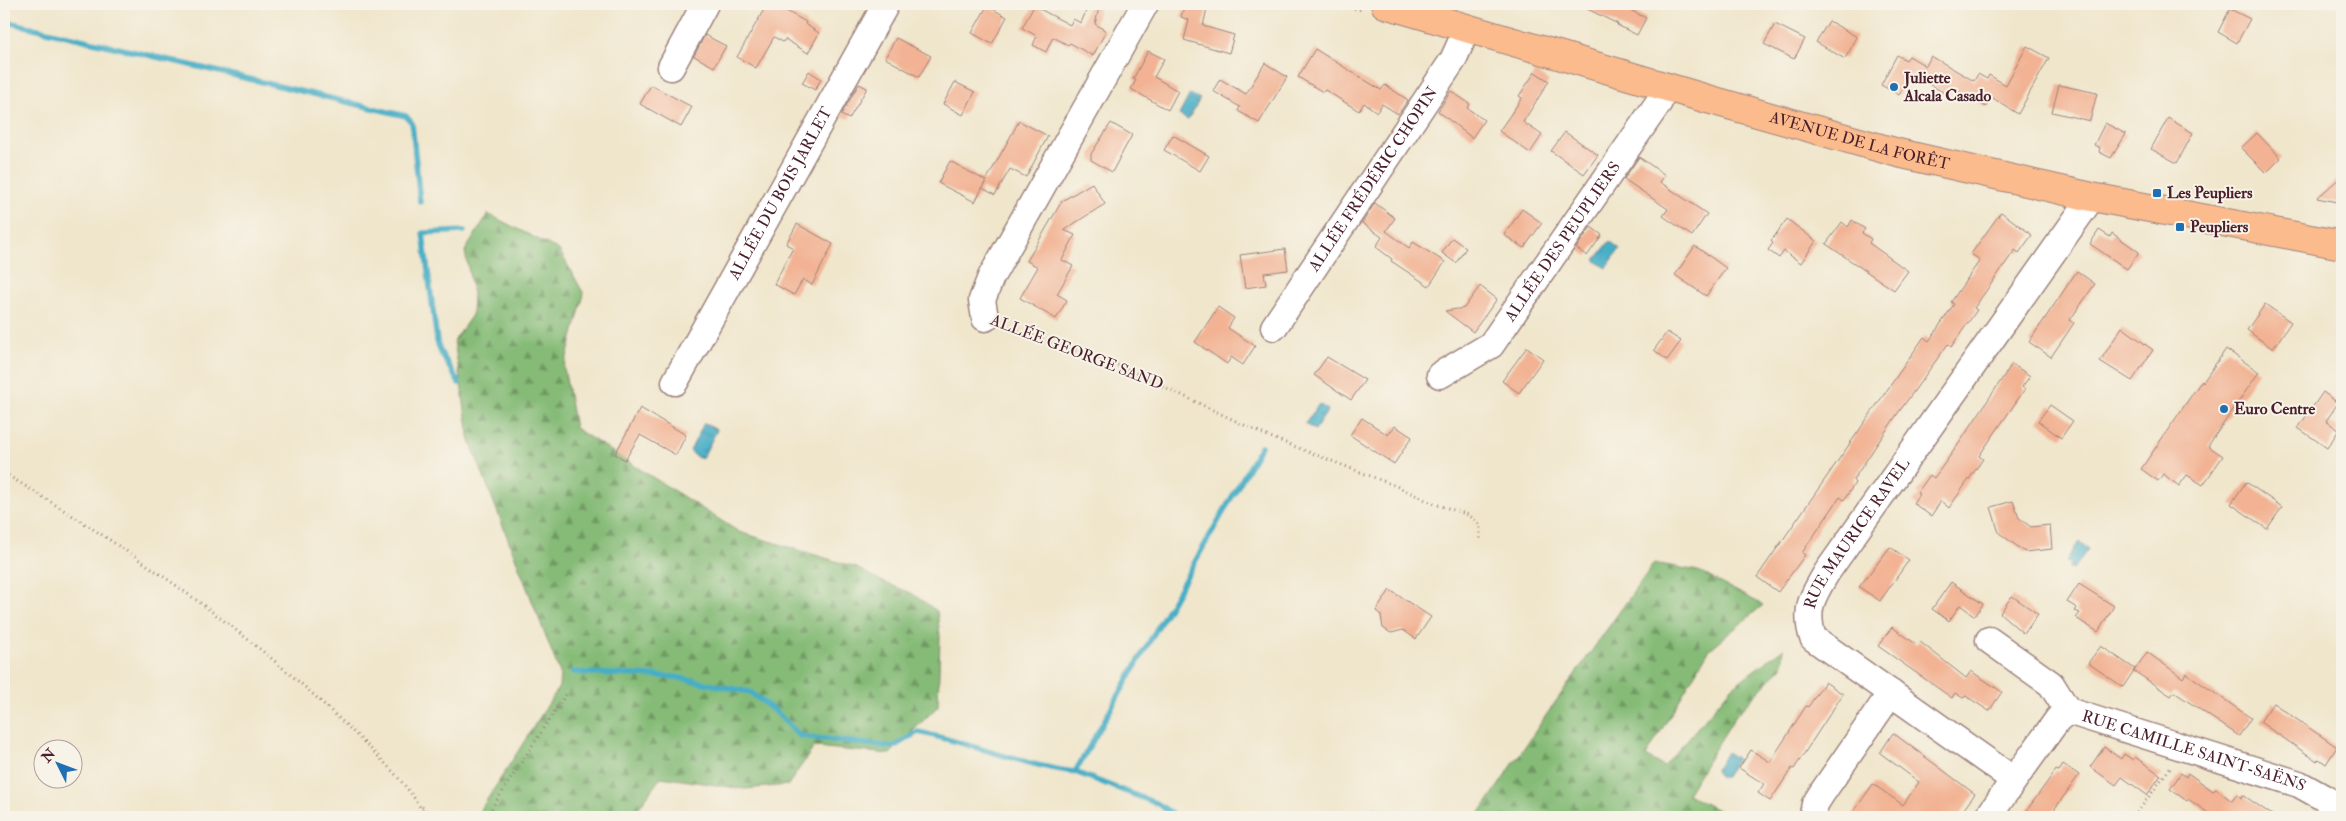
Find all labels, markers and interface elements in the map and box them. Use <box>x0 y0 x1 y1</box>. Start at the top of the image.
place label: Juliette Alcala Casado <box>1903 68 1991 106</box>
marker: Juliette Alcala Casado <box>1888 81 1900 93</box>
street label: ALLÉE FRÉDÉRIC CHOPIN <box>1304 83 1442 276</box>
street label: ALLÉE DU BOIS JARLET <box>724 103 837 284</box>
street label: AVENUE DE LA FORÊT <box>1766 107 1952 174</box>
street label: ALLÉE DES PEUPLIERS <box>1500 158 1625 326</box>
place label: Les Peupliers <box>2167 183 2253 204</box>
marker: Les Peupliers <box>2151 187 2163 199</box>
place label: Peupliers <box>2190 217 2249 238</box>
marker: Peupliers <box>2174 221 2186 233</box>
street label: ALLÉE GEORGE SAND <box>987 308 1167 394</box>
place label: Euro Centre <box>2234 399 2315 419</box>
marker: Euro Centre <box>2218 403 2230 415</box>
street label: RUE MAURICE RAVEL <box>1800 454 1914 611</box>
street label: RUE CAMILLE SAINT-SAËNS <box>2079 706 2310 796</box>
north arrow <box>32 738 82 788</box>
text: N <box>38 745 60 767</box>

